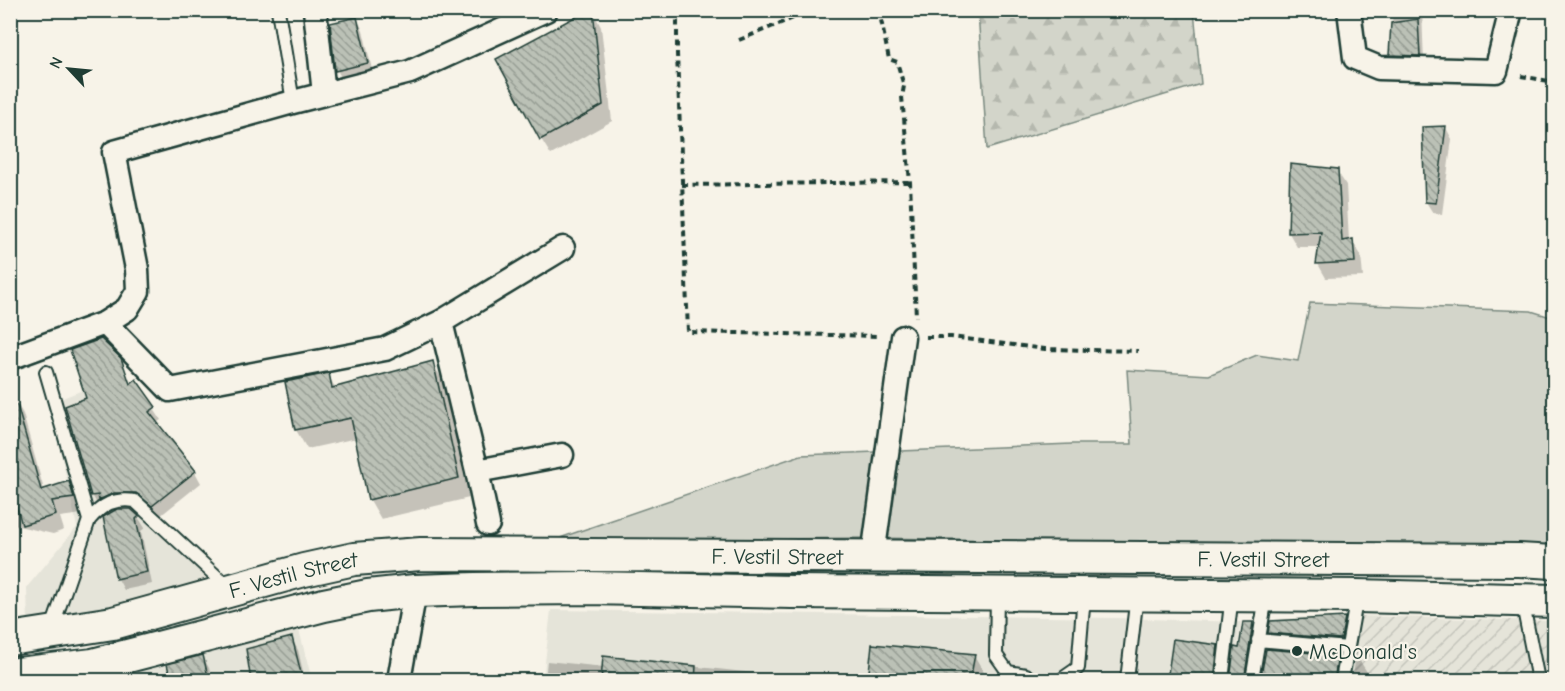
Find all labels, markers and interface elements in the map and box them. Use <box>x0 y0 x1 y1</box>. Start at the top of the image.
north arrow <box>39 39 99 99</box>
text: N <box>46 54 67 71</box>
street label: F. Vestil Street <box>711 544 844 570</box>
street label: F. Vestil Street <box>1197 546 1330 573</box>
street label: F. Vestil Street <box>226 547 359 604</box>
place label: McDonald's <box>1309 639 1417 665</box>
marker: McDonald's <box>1290 644 1304 658</box>

